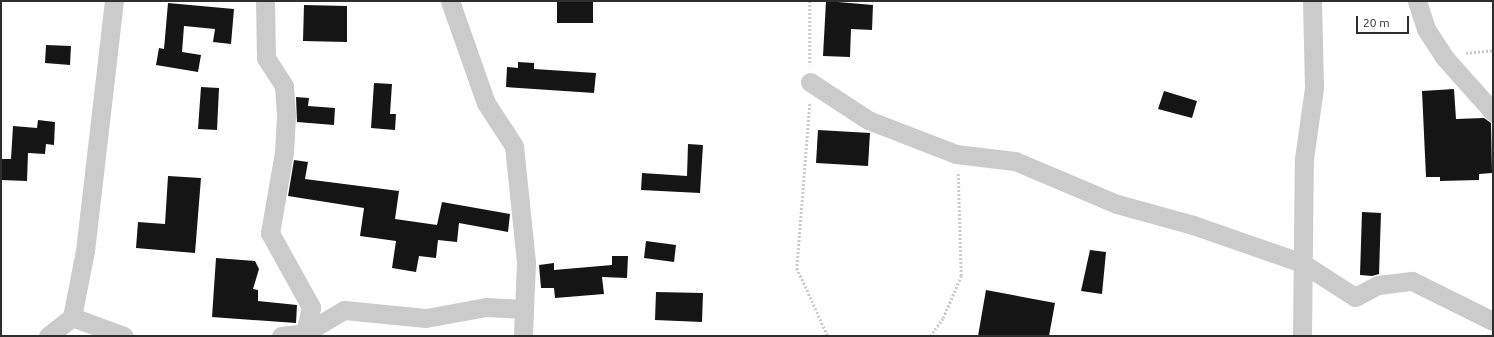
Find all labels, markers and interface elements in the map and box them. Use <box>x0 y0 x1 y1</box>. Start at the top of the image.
scale bar <box>1358 8 1411 34</box>
text: 20 m <box>1363 16 1390 29</box>

